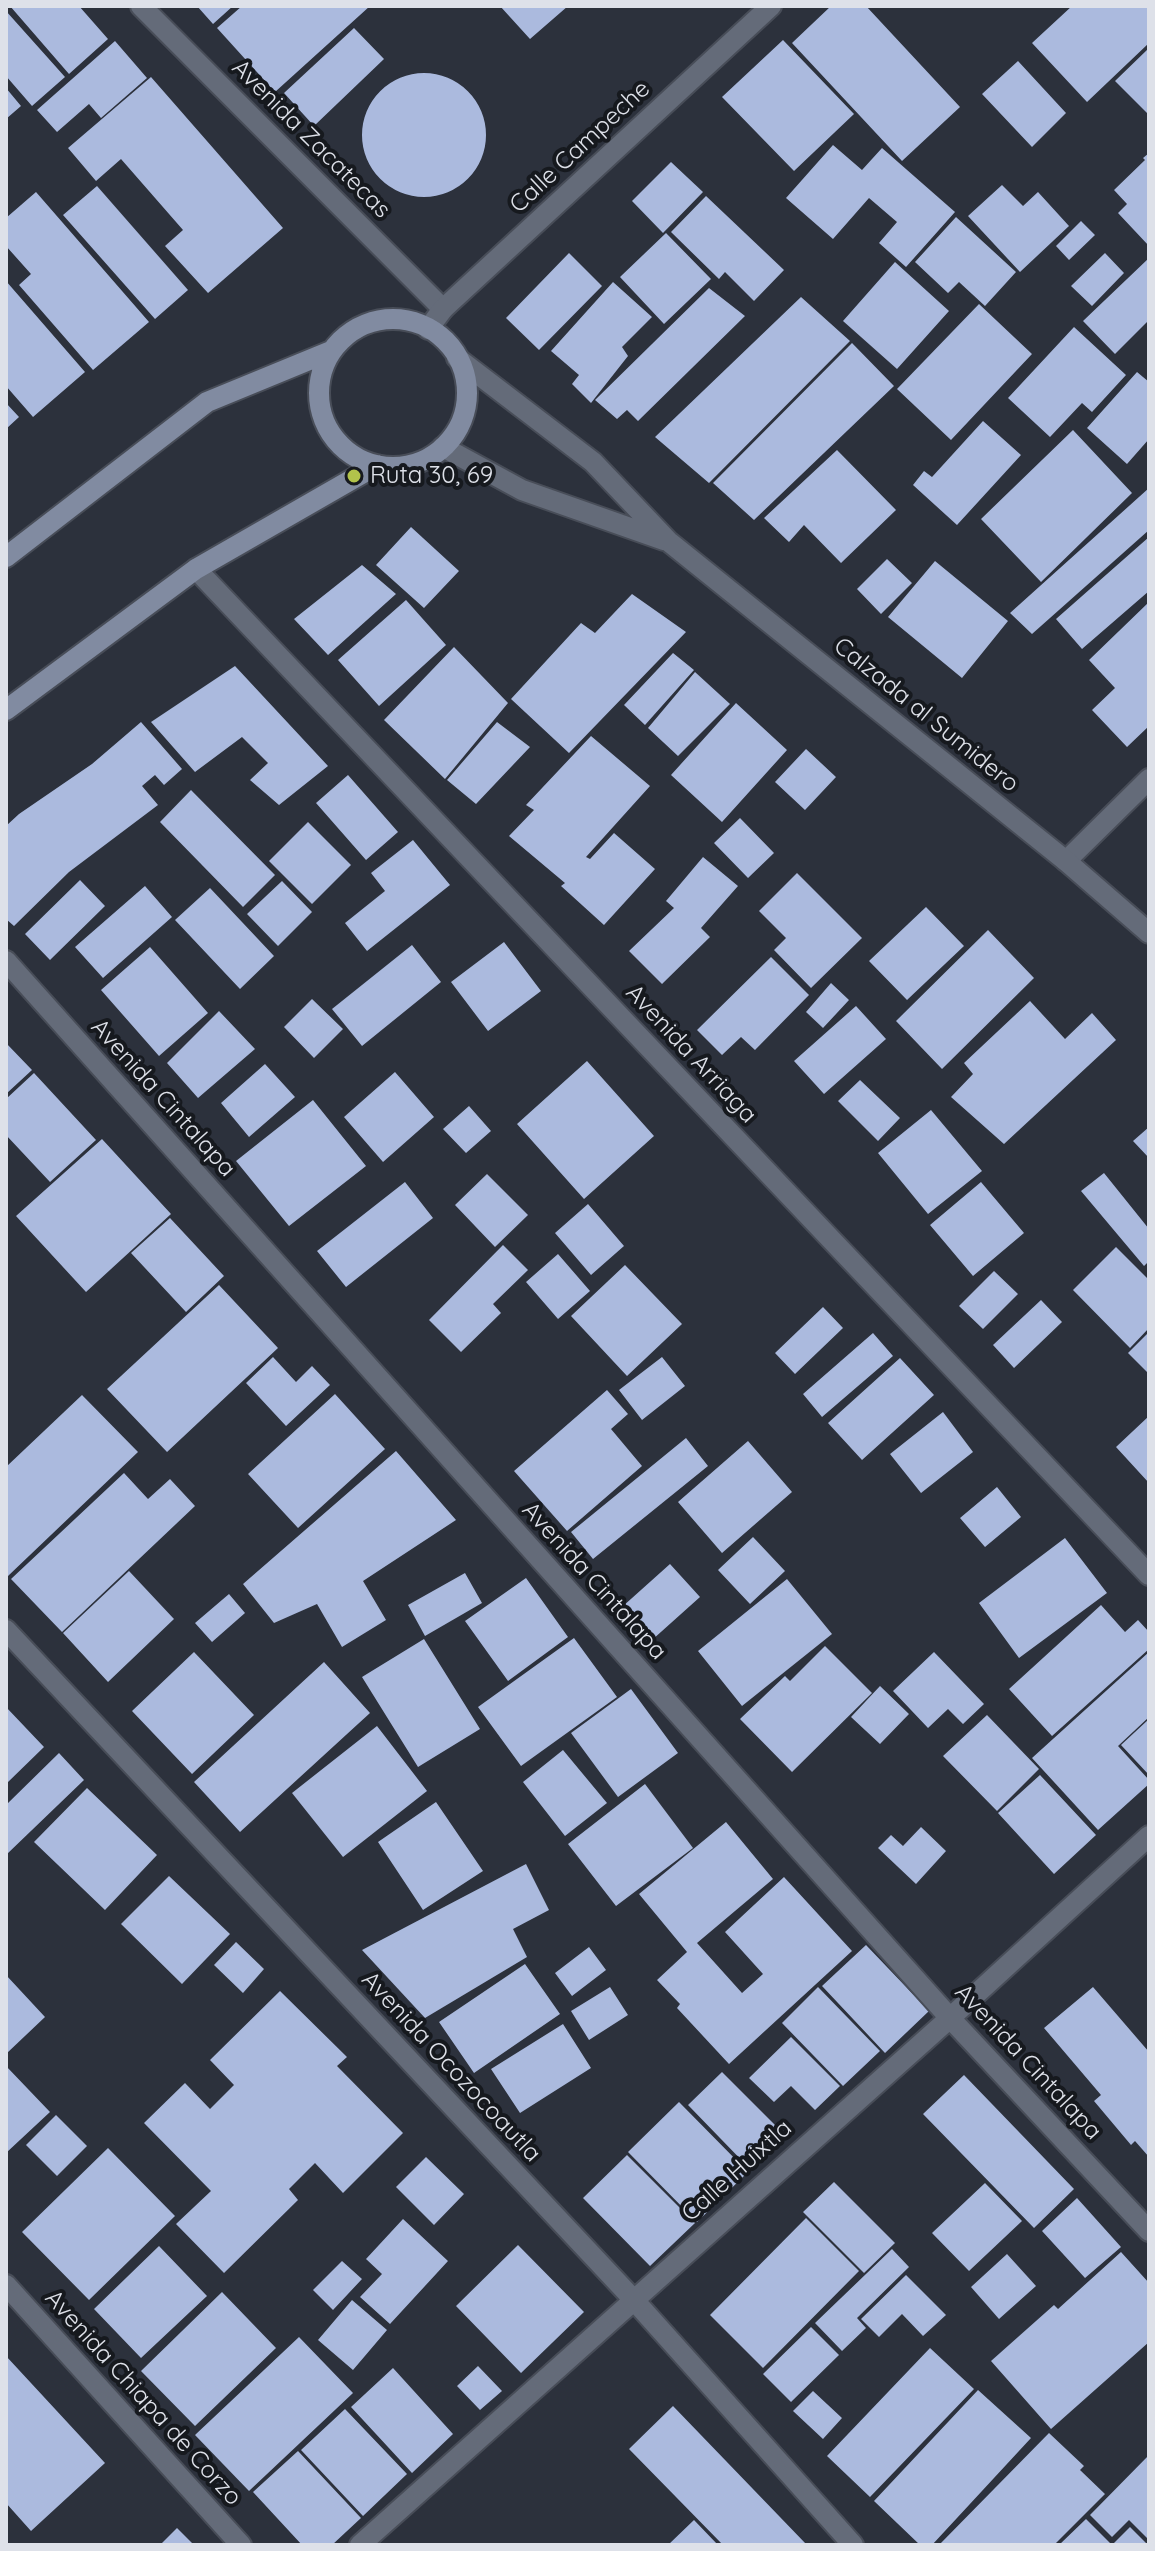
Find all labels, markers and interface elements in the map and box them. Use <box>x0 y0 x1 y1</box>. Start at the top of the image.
street label: Avenida Zacatecas <box>226 54 396 224</box>
street label: Calle Campeche <box>504 75 656 219</box>
place label: Ruta 30, 69 <box>370 462 493 490</box>
marker: Ruta 30, 69 <box>345 467 363 485</box>
street label: Calzada al Sumidero <box>828 632 1024 798</box>
street label: Avenida Arriaga <box>620 979 762 1129</box>
street label: Avenida Cintalapa <box>85 1013 241 1183</box>
street label: Avenida Cintalapa <box>516 1496 672 1666</box>
street label: Avenida Ocozocoautla <box>355 1966 547 2168</box>
street label: Avenida Cintalapa <box>949 1978 1107 2146</box>
street label: Calle Huixtla <box>676 2114 798 2228</box>
street label: Avenida Chiapa de Corzo <box>39 2284 247 2512</box>

